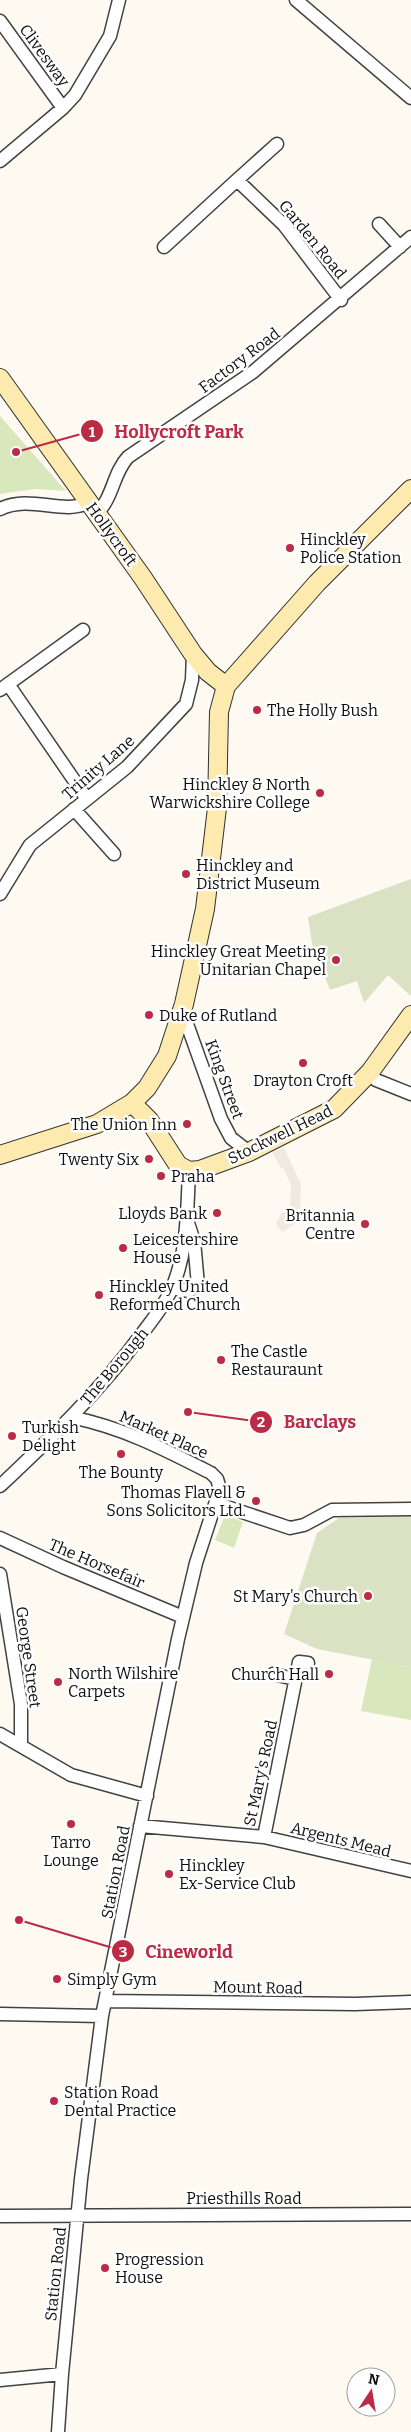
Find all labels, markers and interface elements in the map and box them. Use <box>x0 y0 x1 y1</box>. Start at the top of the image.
street label: Clivesway <box>16 20 74 91</box>
street label: Garden Road <box>275 196 351 283</box>
street label: Factory Road <box>195 323 284 397</box>
callout: Hollycroft Park <box>79 415 254 448</box>
text: Hollycroft Park <box>114 421 244 443</box>
text: 1 <box>89 423 96 441</box>
street label: Hollycroft <box>82 499 141 570</box>
place label: Hinckley Police Station <box>300 530 401 567</box>
marker: Hinckley Police Station <box>284 542 296 554</box>
place label: The Holly Bush <box>267 701 378 720</box>
marker: The Holly Bush <box>251 704 263 716</box>
street label: Trinity Lane <box>58 731 138 804</box>
place label: Hinckley & North Warwickshire College <box>150 775 310 812</box>
marker: Hinckley & North Warwickshire College <box>314 787 326 799</box>
place label: Hinckley and District Museum <box>196 856 320 893</box>
marker: Hinckley and District Museum <box>180 868 192 880</box>
place label: Hinckley Great Meeting Unitarian Chapel <box>151 942 326 979</box>
marker: Hinckley Great Meeting Unitarian Chapel <box>330 954 342 966</box>
place label: Duke of Rutland <box>159 1006 278 1025</box>
marker: Duke of Rutland <box>143 1009 155 1021</box>
street label: King Street <box>201 1037 248 1122</box>
marker: Drayton Croft <box>297 1057 309 1069</box>
place label: Drayton Croft <box>253 1071 353 1090</box>
street label: Stockwell Head <box>225 1101 336 1168</box>
place label: The Union Inn <box>71 1115 177 1134</box>
marker: The Union Inn <box>181 1118 193 1130</box>
place label: Twenty Six <box>59 1150 139 1169</box>
marker: Twenty Six <box>143 1153 155 1165</box>
place label: Praha <box>171 1167 215 1186</box>
marker: Praha <box>155 1170 167 1182</box>
place label: Lloyds Bank <box>118 1204 207 1223</box>
place label: Britannia Centre <box>285 1206 355 1243</box>
marker: Lloyds Bank <box>211 1207 223 1219</box>
marker: Britannia Centre <box>359 1218 371 1230</box>
place label: Leicestershire House <box>133 1230 238 1267</box>
marker: Leicestershire House <box>117 1242 129 1254</box>
place label: Hinckley United Reformed Church <box>109 1277 240 1314</box>
marker: Hinckley United Reformed Church <box>93 1289 105 1301</box>
street label: The Borough <box>77 1324 152 1409</box>
place label: The Castle Restauraunt <box>231 1342 323 1379</box>
marker: The Castle Restauraunt <box>215 1354 227 1366</box>
callout: Barclays <box>249 1405 366 1438</box>
street label: Market Place <box>117 1406 211 1462</box>
text: Barclays <box>284 1411 356 1433</box>
text: 2 <box>257 1413 265 1431</box>
place label: Turkish Delight <box>22 1418 79 1455</box>
marker: Turkish Delight <box>6 1430 18 1442</box>
marker: The Bounty <box>115 1448 127 1460</box>
place label: The Bounty <box>79 1463 164 1482</box>
place label: Thomas Flavell & Sons Solicitors Ltd. <box>106 1483 246 1520</box>
marker: Thomas Flavell & Sons Solicitors Ltd. <box>250 1495 262 1507</box>
street label: The Horsefair <box>46 1535 147 1592</box>
place label: St Mary's Church <box>233 1587 358 1606</box>
marker: St Mary's Church <box>362 1590 374 1602</box>
street label: George Street <box>12 1605 45 1709</box>
place label: North Wilshire Carpets <box>68 1664 178 1701</box>
place label: Church Hall <box>231 1665 319 1684</box>
marker: Church Hall <box>323 1668 335 1680</box>
marker: North Wilshire Carpets <box>52 1676 64 1688</box>
street label: St Mary's Road <box>240 1718 281 1828</box>
marker: Tarro Lounge <box>65 1818 77 1830</box>
street label: Argents Mead <box>289 1818 394 1861</box>
street label: Station Road <box>97 1823 134 1920</box>
place label: Tarro Lounge <box>43 1833 99 1870</box>
place label: Hinckley Ex-Service Club <box>179 1856 296 1893</box>
marker: Hinckley Ex-Service Club <box>163 1868 175 1880</box>
callout: Cineworld <box>111 1935 243 1968</box>
text: Cineworld <box>145 1941 233 1963</box>
text: 3 <box>119 1943 127 1961</box>
place label: Simply Gym <box>67 1970 157 1989</box>
marker: Simply Gym <box>51 1973 63 1985</box>
street label: Mount Road <box>213 1977 304 1998</box>
place label: Station Road Dental Practice <box>64 2083 176 2120</box>
marker: Station Road Dental Practice <box>48 2095 60 2107</box>
street label: Priesthills Road <box>186 2189 302 2208</box>
street label: Station Road <box>41 2226 70 2322</box>
place label: Progression House <box>115 2250 204 2287</box>
marker: Progression House <box>99 2262 111 2274</box>
north arrow <box>346 2367 396 2417</box>
text: N <box>367 2370 381 2389</box>

